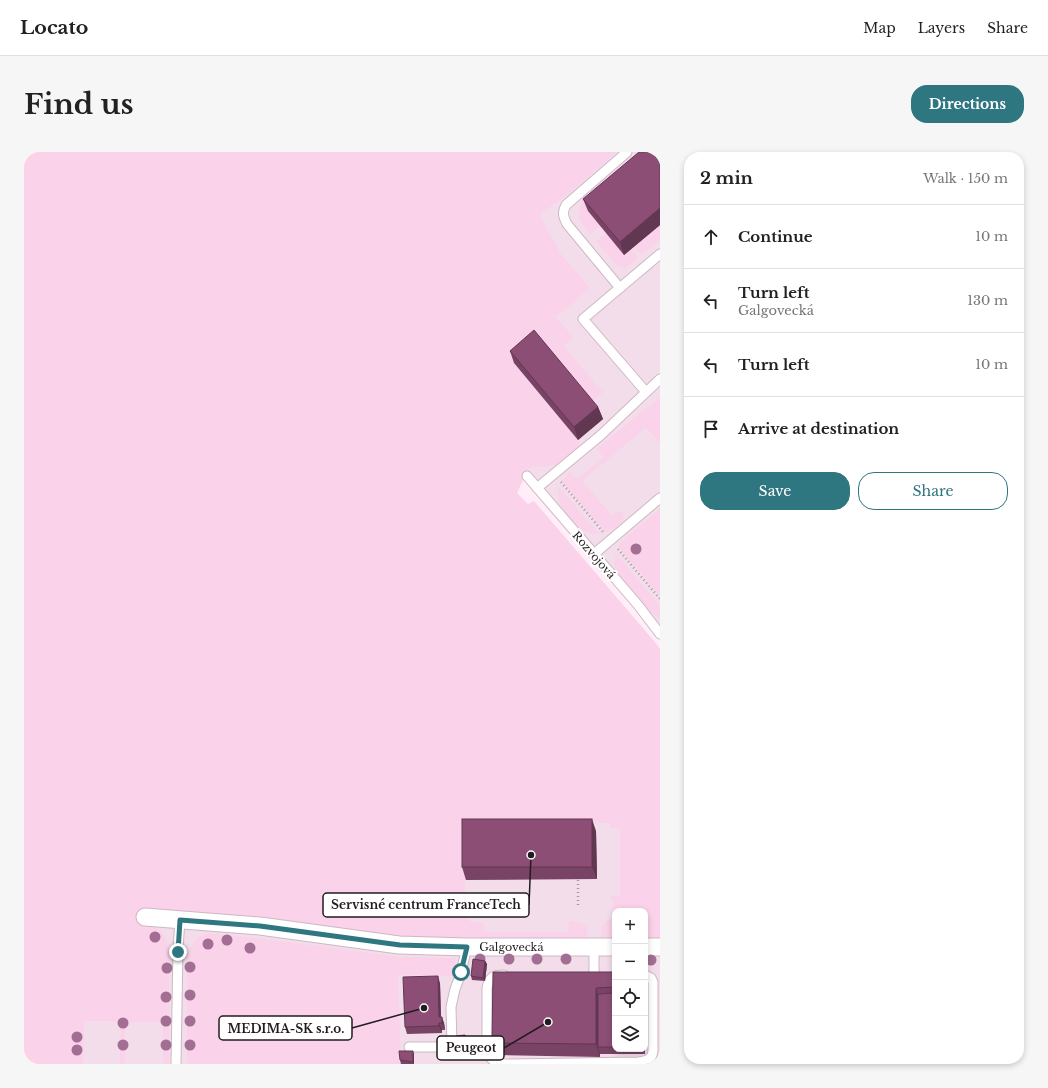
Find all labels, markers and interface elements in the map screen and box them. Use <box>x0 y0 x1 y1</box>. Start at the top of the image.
text: Locato <box>20 16 88 39</box>
text: Map <box>863 19 896 37</box>
text: Layers <box>918 19 965 37</box>
text: Share <box>987 19 1028 37</box>
button: Directions <box>911 85 1024 123</box>
text: Find us <box>24 87 134 122</box>
text: 2 min <box>700 168 753 189</box>
text: Walk · 150 m <box>923 170 1008 187</box>
icon: ahead <box>700 226 722 248</box>
text: Continue <box>738 227 813 246</box>
text: 10 m <box>975 228 1008 245</box>
text: Turn left <box>738 283 809 302</box>
icon: left <box>700 290 722 312</box>
text: 130 m <box>967 292 1008 309</box>
text: Galgovecká <box>738 302 814 319</box>
icon: left <box>700 354 722 376</box>
text: Turn left <box>738 355 809 374</box>
text: 10 m <box>975 356 1008 373</box>
icon: arrive <box>700 418 722 440</box>
text: Arrive at destination <box>738 419 899 438</box>
button: Save <box>700 472 850 510</box>
button: Share <box>858 472 1008 510</box>
street label: Rozvojová <box>570 528 619 582</box>
callout: Servisné centrum FranceTech <box>323 893 529 917</box>
text: Servisné centrum FranceTech <box>331 897 521 912</box>
map controls <box>612 908 648 1052</box>
button: + <box>612 908 648 944</box>
street label: Galgovecká <box>479 940 544 954</box>
route end <box>169 943 187 961</box>
button: − <box>612 944 648 980</box>
route start <box>452 963 470 981</box>
button: locate <box>612 980 648 1016</box>
callout: MEDIMA-SK s.r.o. <box>219 1016 352 1040</box>
button: layers <box>612 1016 648 1052</box>
text: MEDIMA-SK s.r.o. <box>228 1021 344 1036</box>
callout: Peugeot <box>437 1036 504 1060</box>
text: Peugeot <box>446 1040 497 1055</box>

